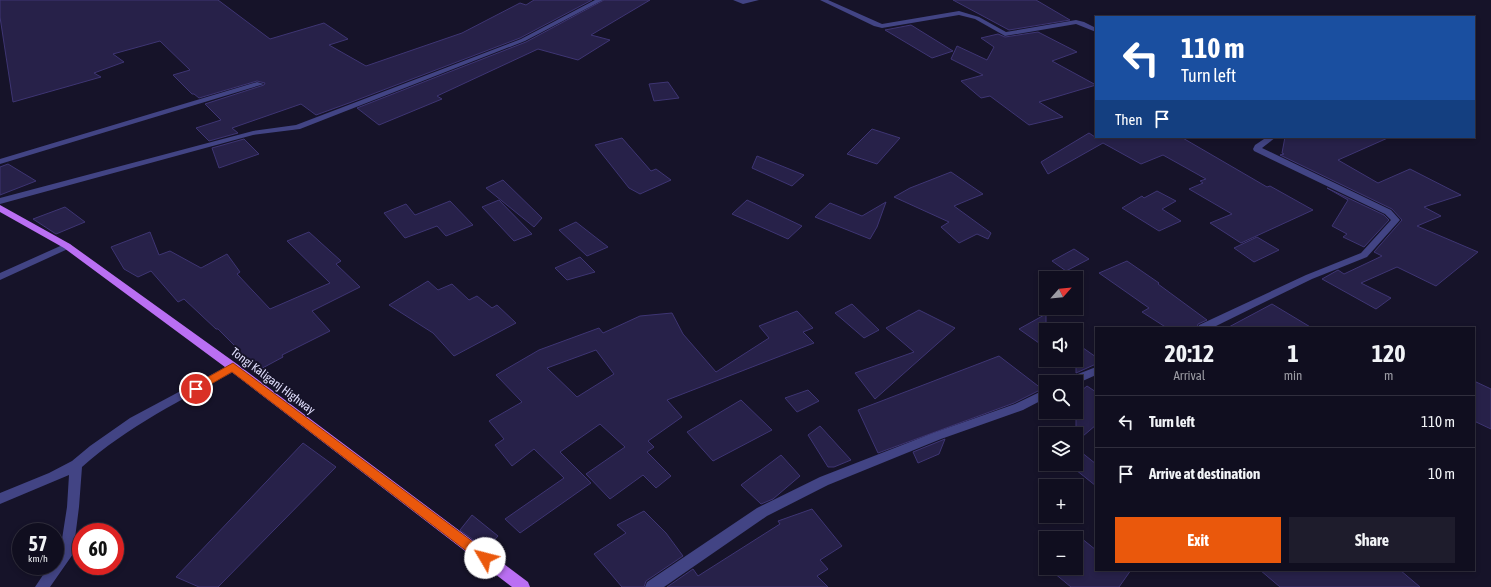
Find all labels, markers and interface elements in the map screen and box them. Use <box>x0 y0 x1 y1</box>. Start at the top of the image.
icon: left <box>1115 32 1167 84</box>
text: 110 m <box>1181 32 1244 64</box>
text: Turn left <box>1181 65 1236 86</box>
icon: arrive <box>1151 108 1173 130</box>
text: Then <box>1115 111 1143 128</box>
north arrow <box>1039 271 1083 315</box>
map controls <box>1039 271 1083 575</box>
button: sound <box>1039 323 1083 367</box>
text: 20:12 <box>1164 340 1214 367</box>
text: 1 <box>1287 340 1299 367</box>
text: 120 <box>1372 340 1406 367</box>
street label: Tongi Kaliganj Highway <box>228 345 318 417</box>
text: Arrival <box>1173 368 1205 383</box>
text: min <box>1284 368 1302 383</box>
text: m <box>1384 368 1393 383</box>
pin <box>179 372 213 406</box>
button: search <box>1039 375 1083 419</box>
icon: arrive <box>185 378 207 400</box>
icon: left <box>1115 411 1137 433</box>
text: Turn left <box>1149 413 1195 430</box>
text: 110 m <box>1421 413 1455 430</box>
button: layers <box>1039 427 1083 471</box>
icon: arrive <box>1115 463 1137 485</box>
text: Arrive at destination <box>1149 465 1260 482</box>
text: 10 m <box>1428 465 1455 482</box>
button: + <box>1039 479 1083 523</box>
button: Exit <box>1115 517 1281 563</box>
button: Share <box>1289 517 1455 563</box>
speed limit sign: 60 <box>72 523 124 575</box>
button: − <box>1039 531 1083 575</box>
text: 57 <box>29 532 47 555</box>
position arrow <box>464 537 506 579</box>
text: km/h <box>28 553 48 564</box>

